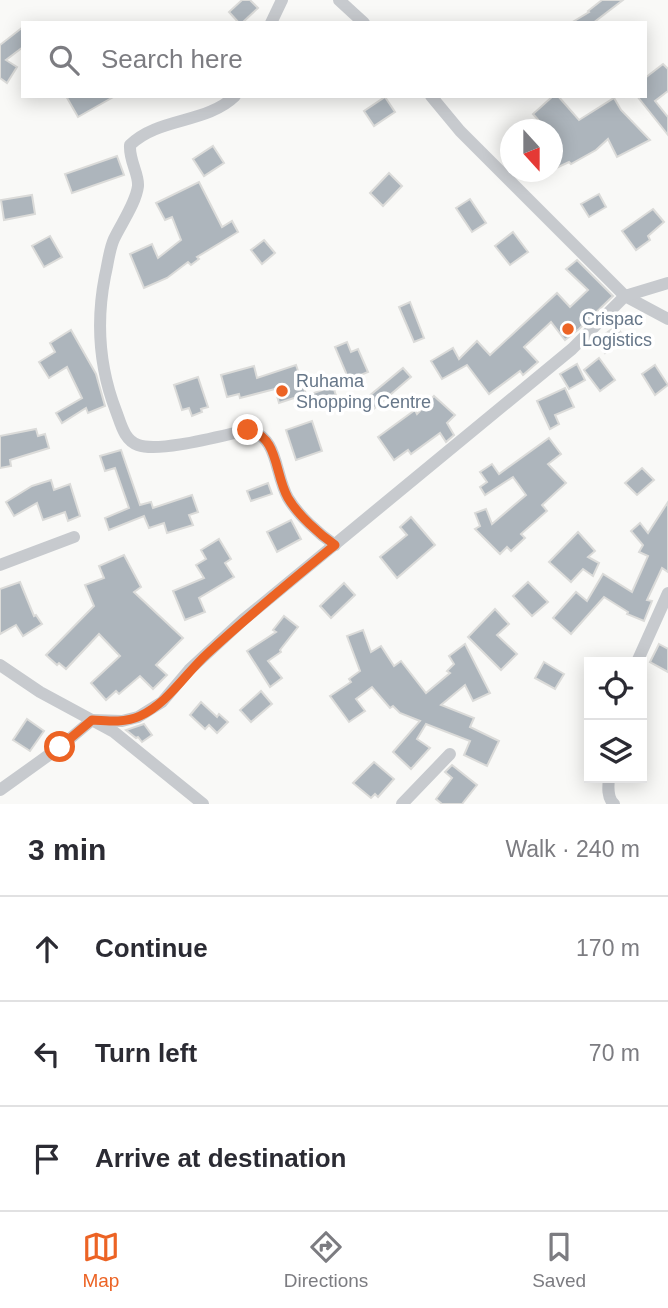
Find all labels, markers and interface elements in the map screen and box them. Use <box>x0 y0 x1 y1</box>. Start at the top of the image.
search box <box>21 21 647 98</box>
icon: search <box>45 41 83 79</box>
text: Search here <box>101 44 243 74</box>
north arrow <box>500 119 563 182</box>
place label: Crispac Logistics <box>582 309 652 350</box>
marker: Crispac Logistics <box>560 321 576 337</box>
place label: Ruhama Shopping Centre <box>296 371 431 412</box>
marker: Ruhama Shopping Centre <box>274 383 290 399</box>
route end <box>232 414 263 445</box>
map controls <box>584 657 647 783</box>
button: locate <box>584 657 647 720</box>
button: layers <box>584 720 647 783</box>
route start <box>44 731 75 762</box>
text: 3 min <box>28 833 106 866</box>
text: Walk · 240 m <box>505 836 640 862</box>
icon: ahead <box>28 930 66 968</box>
text: Continue <box>95 933 208 963</box>
text: 170 m <box>576 935 640 961</box>
icon: left <box>28 1035 66 1073</box>
text: Turn left <box>95 1038 197 1068</box>
text: 70 m <box>589 1040 640 1066</box>
icon: arrive <box>28 1140 66 1178</box>
text: Arrive at destination <box>95 1143 346 1173</box>
tab: Map <box>82 1228 120 1292</box>
tab: Directions <box>284 1228 368 1292</box>
tab: Saved <box>532 1228 586 1292</box>

